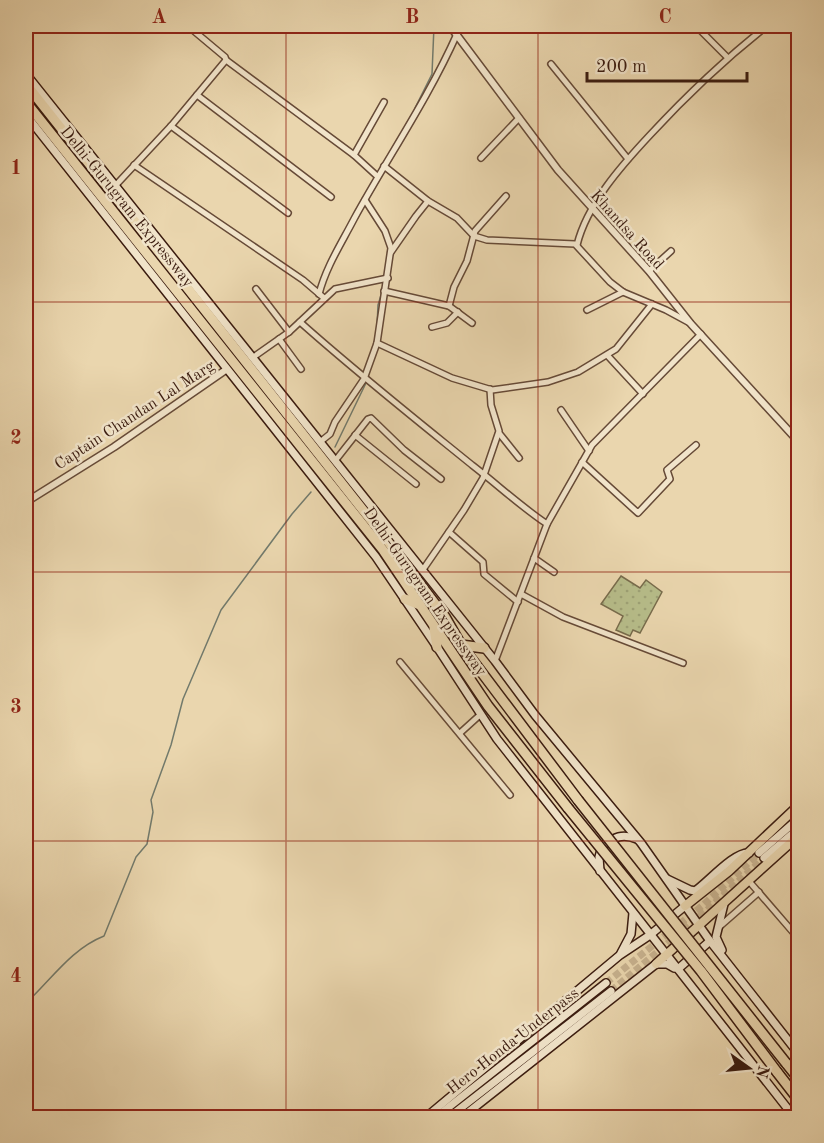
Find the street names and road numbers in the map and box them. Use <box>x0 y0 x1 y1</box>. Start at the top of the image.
street label: Delhi-Gurugram Expressway <box>57 124 197 291</box>
street label: Khandsa Road <box>587 188 666 273</box>
street label: Captain Chandan Lal Marg <box>52 358 218 473</box>
street label: Delhi-Gurugram Expressway <box>360 505 489 680</box>
street label: Hero Honda Underpass <box>444 985 582 1098</box>

